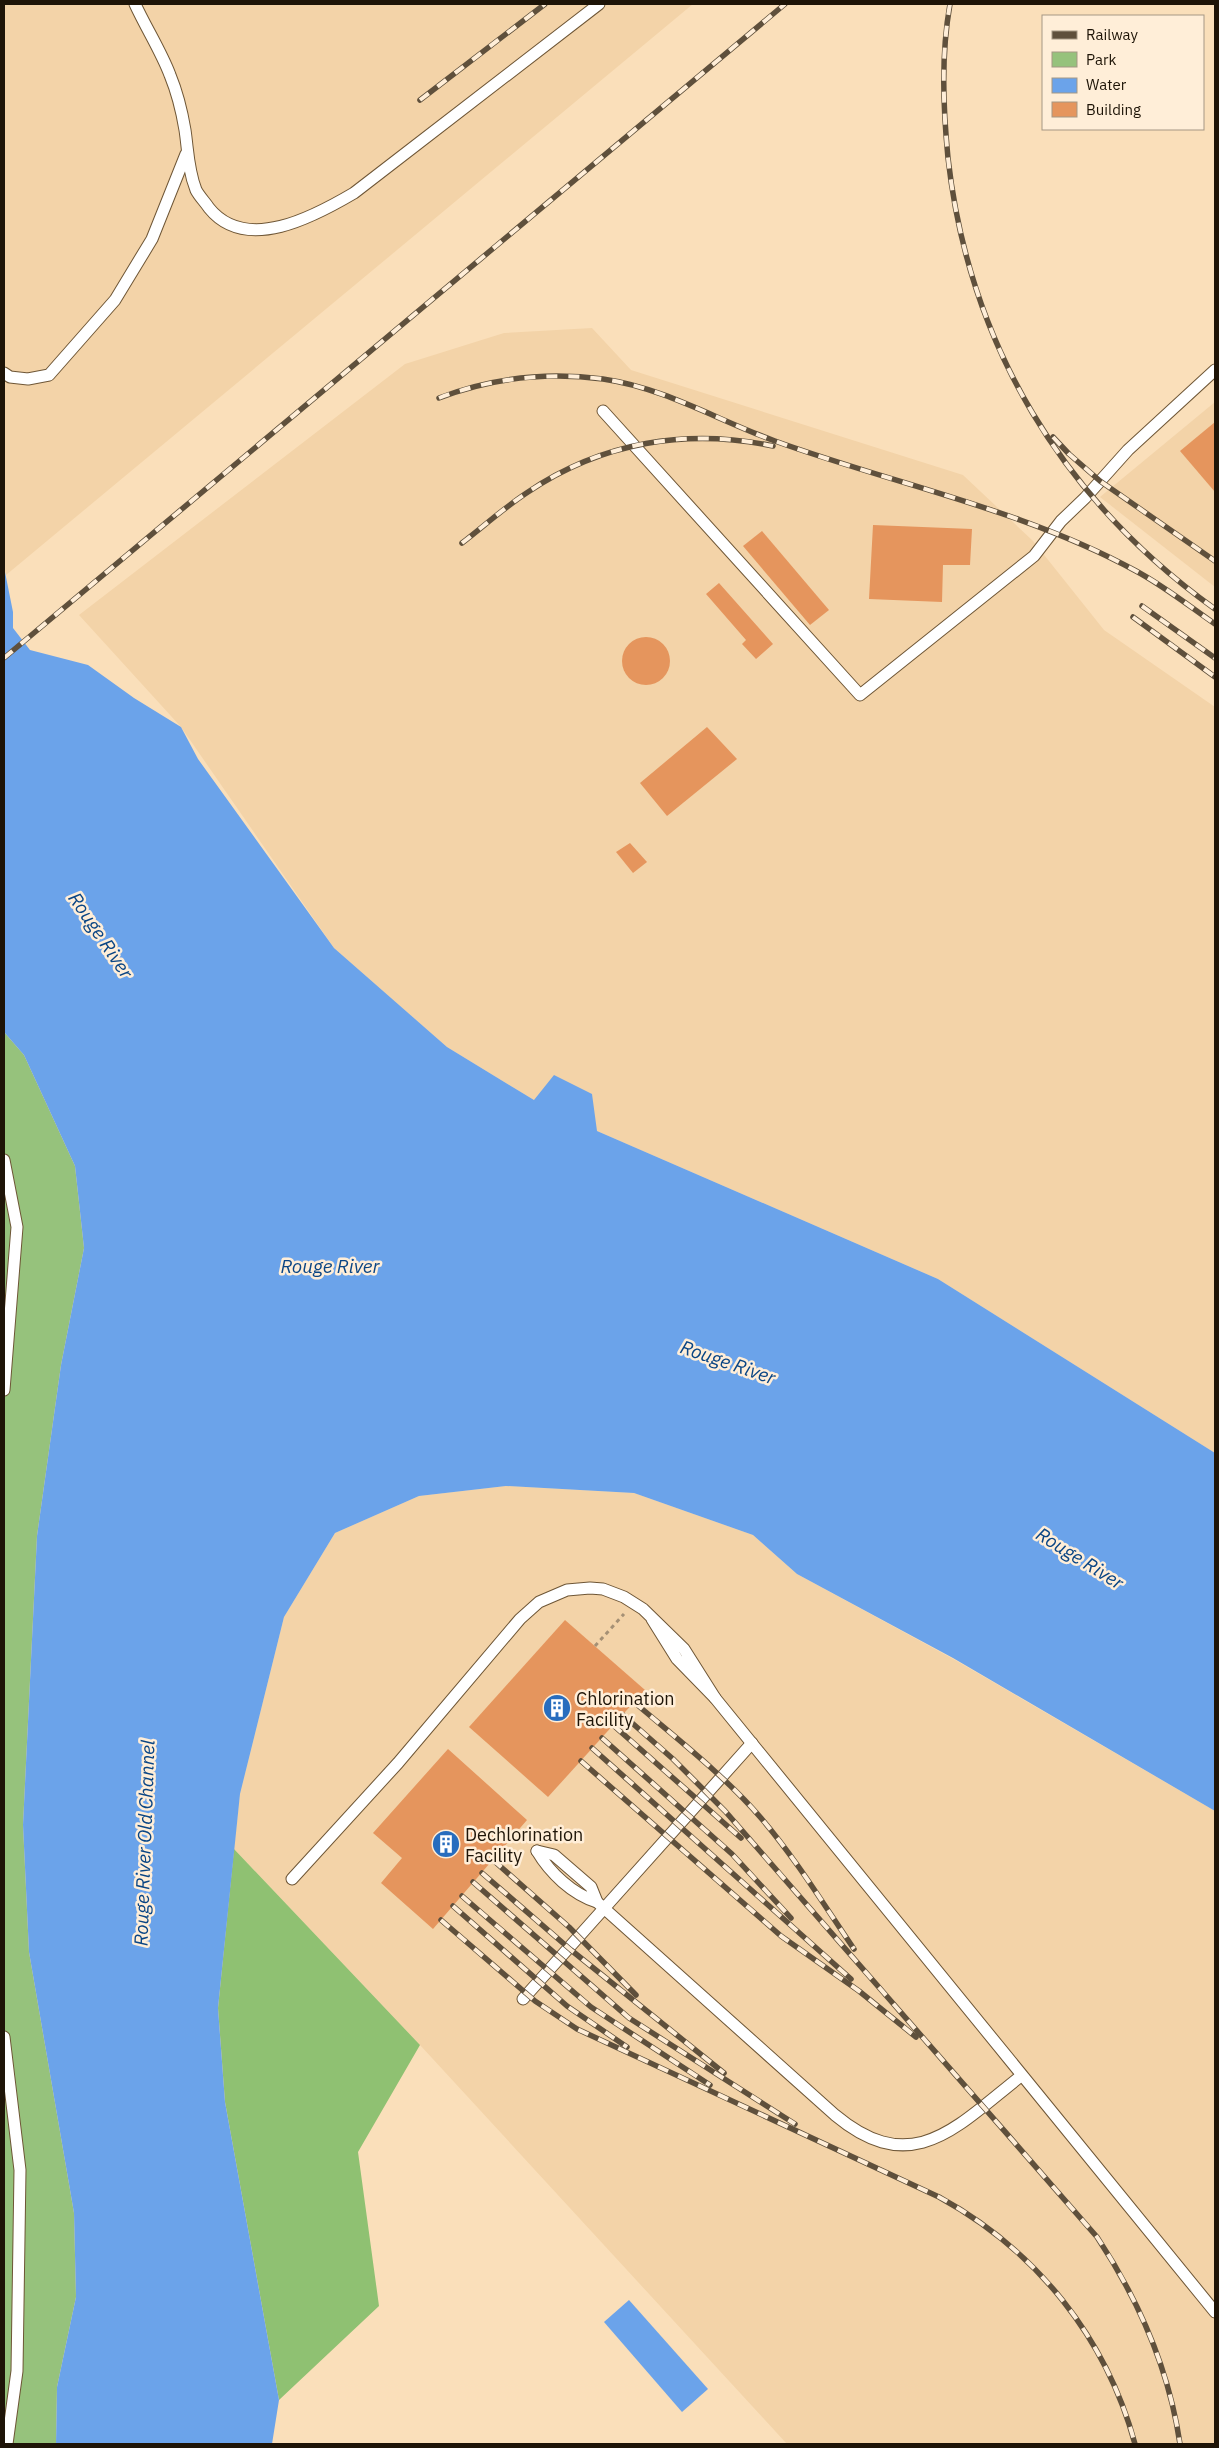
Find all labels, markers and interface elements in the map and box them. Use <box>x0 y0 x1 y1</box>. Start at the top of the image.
legend <box>1042 15 1204 130</box>
text: Railway <box>1086 25 1139 44</box>
text: Park <box>1086 50 1116 69</box>
text: Water <box>1086 75 1127 94</box>
text: Building <box>1086 100 1141 119</box>
water label: Rouge River <box>63 887 139 984</box>
water label: Rouge River <box>281 1254 381 1278</box>
water label: Rouge River <box>677 1335 780 1390</box>
water label: Rouge River <box>1032 1522 1129 1595</box>
place label: Chlorination Facility <box>576 1687 674 1731</box>
building icon: Chlorination Facility <box>542 1693 572 1723</box>
water label: Rouge River Old Channel <box>128 1740 160 1946</box>
place label: Dechlorination Facility <box>465 1823 583 1867</box>
building icon: Dechlorination Facility <box>431 1829 461 1859</box>

